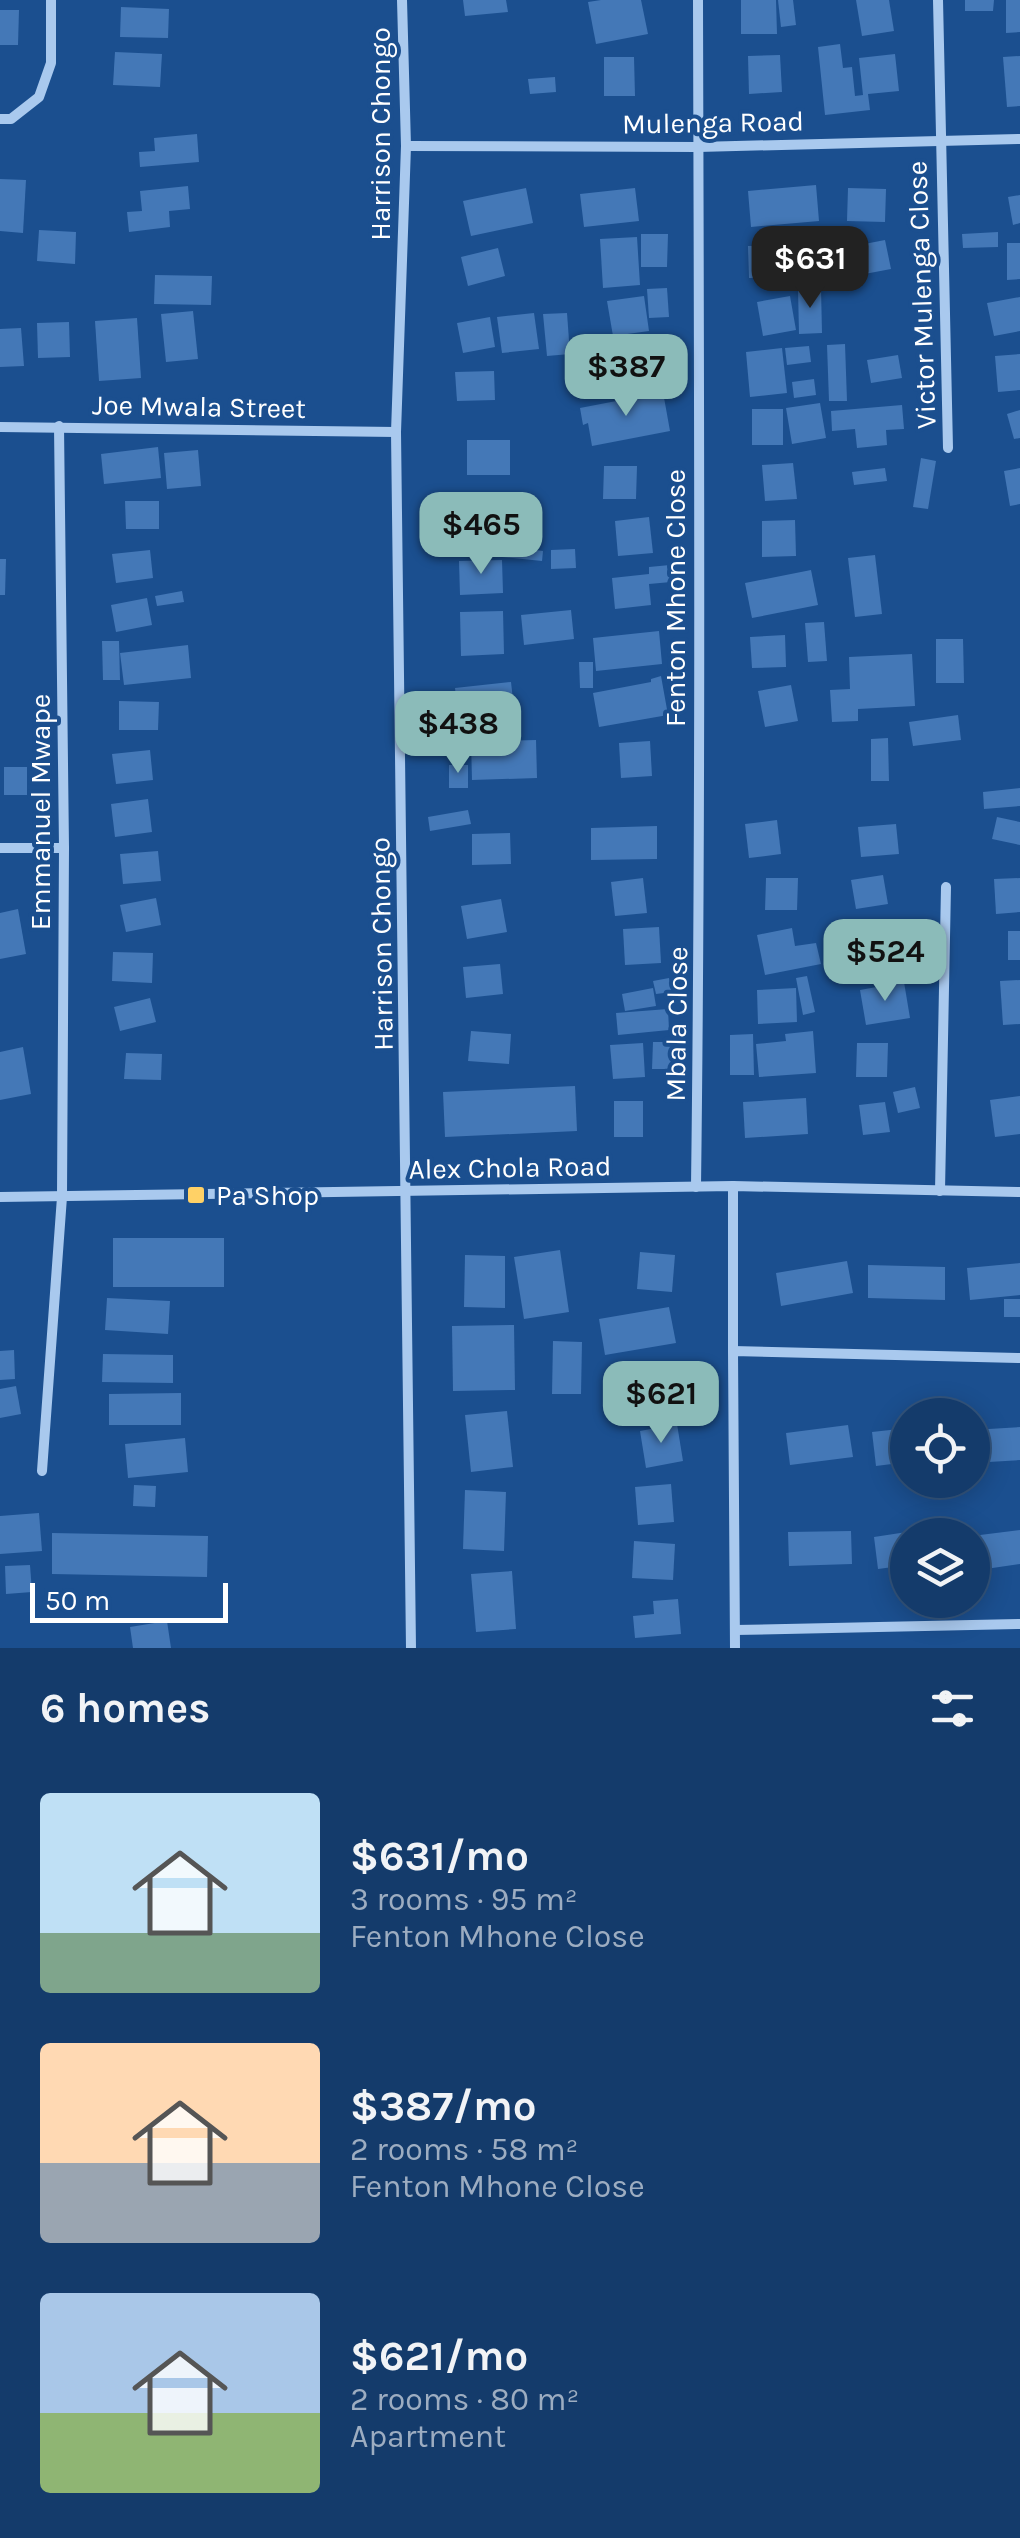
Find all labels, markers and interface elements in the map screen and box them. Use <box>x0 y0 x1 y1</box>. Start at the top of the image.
street label: Harrison Chongo <box>364 27 397 241</box>
street label: Mulenga Road <box>622 104 804 141</box>
street label: Victor Mulenga Close <box>900 160 943 430</box>
pin: $631 <box>751 226 869 311</box>
text: $631 <box>774 240 846 277</box>
pin: $387 <box>567 334 685 419</box>
text: $387 <box>587 348 665 385</box>
street label: Joe Mwala Street <box>92 388 306 425</box>
street label: Fenton Mhone Close <box>659 469 692 727</box>
pin: $465 <box>422 492 540 577</box>
text: $465 <box>441 506 521 543</box>
pin: $438 <box>399 691 517 776</box>
street label: Emmanuel Mwape <box>24 694 57 930</box>
text: $438 <box>417 705 499 742</box>
street label: Harrison Chongo <box>363 837 400 1051</box>
pin: $524 <box>826 919 944 1004</box>
text: $524 <box>845 933 925 970</box>
street label: Mbala Close <box>659 946 694 1102</box>
street label: Alex Chola Road <box>408 1149 612 1186</box>
place label: Pa Shop <box>216 1179 319 1212</box>
marker: Pa Shop <box>185 1184 207 1206</box>
pin: $621 <box>602 1361 720 1446</box>
text: $621 <box>625 1375 697 1412</box>
map controls <box>890 1398 990 1618</box>
button: locate <box>890 1398 990 1498</box>
button: layers <box>890 1518 990 1618</box>
scale bar <box>30 1578 228 1622</box>
text: 50 m <box>45 1584 110 1617</box>
icon: filters <box>925 1681 980 1736</box>
text: 6 homes <box>40 1683 210 1733</box>
text: $631/mo <box>350 1831 529 1881</box>
icon: home <box>120 1833 240 1953</box>
text: 3 rooms · 95 m² <box>350 1881 578 1918</box>
text: Fenton Mhone Close <box>350 1918 645 1955</box>
text: $387/mo <box>350 2081 537 2131</box>
icon: home <box>120 2083 240 2203</box>
text: 2 rooms · 58 m² <box>350 2131 578 2168</box>
text: Fenton Mhone Close <box>350 2168 645 2205</box>
text: $621/mo <box>350 2331 528 2381</box>
icon: home <box>120 2333 240 2453</box>
text: 2 rooms · 80 m² <box>350 2381 579 2418</box>
text: Apartment <box>350 2418 506 2455</box>

